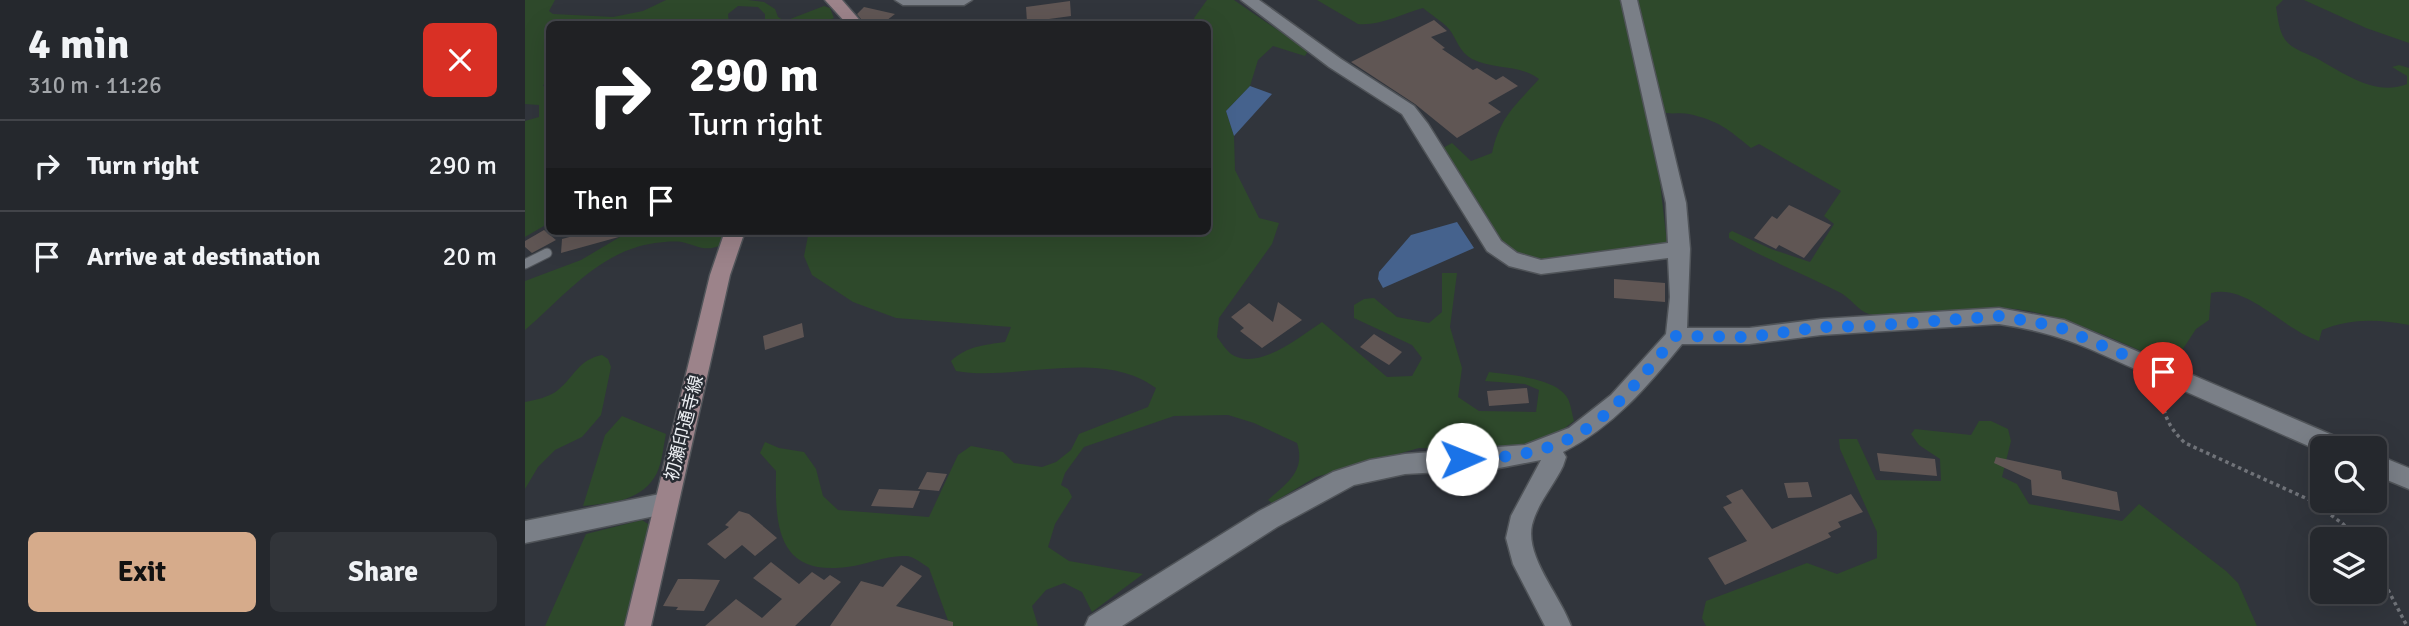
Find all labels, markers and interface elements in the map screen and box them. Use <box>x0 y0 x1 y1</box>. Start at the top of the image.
text: 4 min <box>28 19 129 70</box>
button: close <box>423 23 497 97</box>
text: 290 m <box>689 45 819 105</box>
icon: right <box>574 49 665 140</box>
text: 310 m · 11:26 <box>28 71 162 100</box>
text: Turn right <box>689 105 822 144</box>
icon: right <box>28 147 66 185</box>
text: Turn right <box>87 150 199 182</box>
text: 290 m <box>428 150 497 182</box>
icon: arrive <box>642 182 680 220</box>
text: Then <box>574 185 628 217</box>
icon: arrive <box>28 238 66 276</box>
text: Arrive at destination <box>87 241 320 273</box>
text: 20 m <box>442 241 497 273</box>
pin <box>2133 342 2193 414</box>
icon: arrive <box>2144 353 2182 391</box>
street label: 初瀬印通寺線 <box>660 373 708 483</box>
position arrow <box>1425 422 1499 496</box>
map controls <box>2310 436 2387 604</box>
button: search <box>2310 436 2387 513</box>
button: layers <box>2310 527 2387 604</box>
button: Exit <box>28 532 256 612</box>
button: Share <box>270 532 497 612</box>

